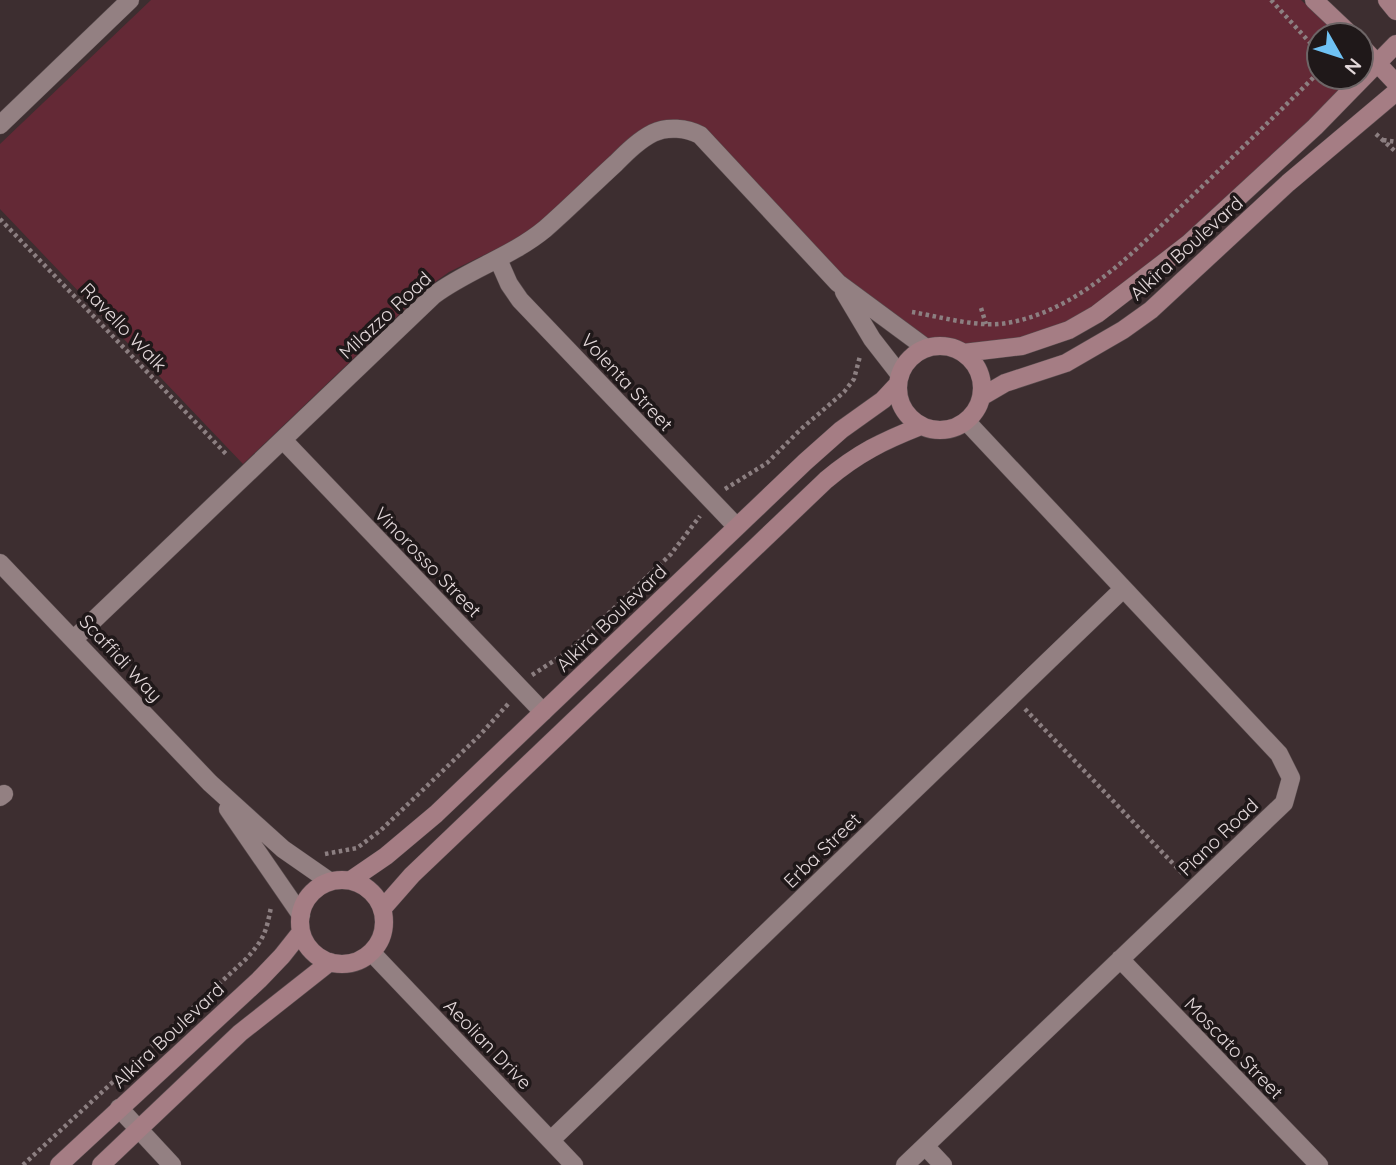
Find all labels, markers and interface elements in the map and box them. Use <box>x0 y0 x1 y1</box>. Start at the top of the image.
north arrow <box>1305 21 1375 91</box>
text: N <box>1339 54 1367 80</box>
street label: Alkira Boulevard <box>1124 191 1248 305</box>
street label: Milazzo Road <box>334 266 436 364</box>
street label: Ravello Walk <box>76 278 172 376</box>
street label: Volenta Street <box>576 328 678 436</box>
street label: Vinorosso Street <box>369 502 487 622</box>
street label: Alkira Boulevard <box>551 559 671 677</box>
street label: Scaffidi Way <box>74 609 168 707</box>
street label: Piano Road <box>1173 793 1263 881</box>
street label: Erba Street <box>778 807 866 893</box>
street label: Alkira Boulevard <box>107 977 229 1093</box>
street label: Moscato Street <box>1179 992 1289 1104</box>
street label: Aeolian Drive <box>439 994 537 1094</box>

